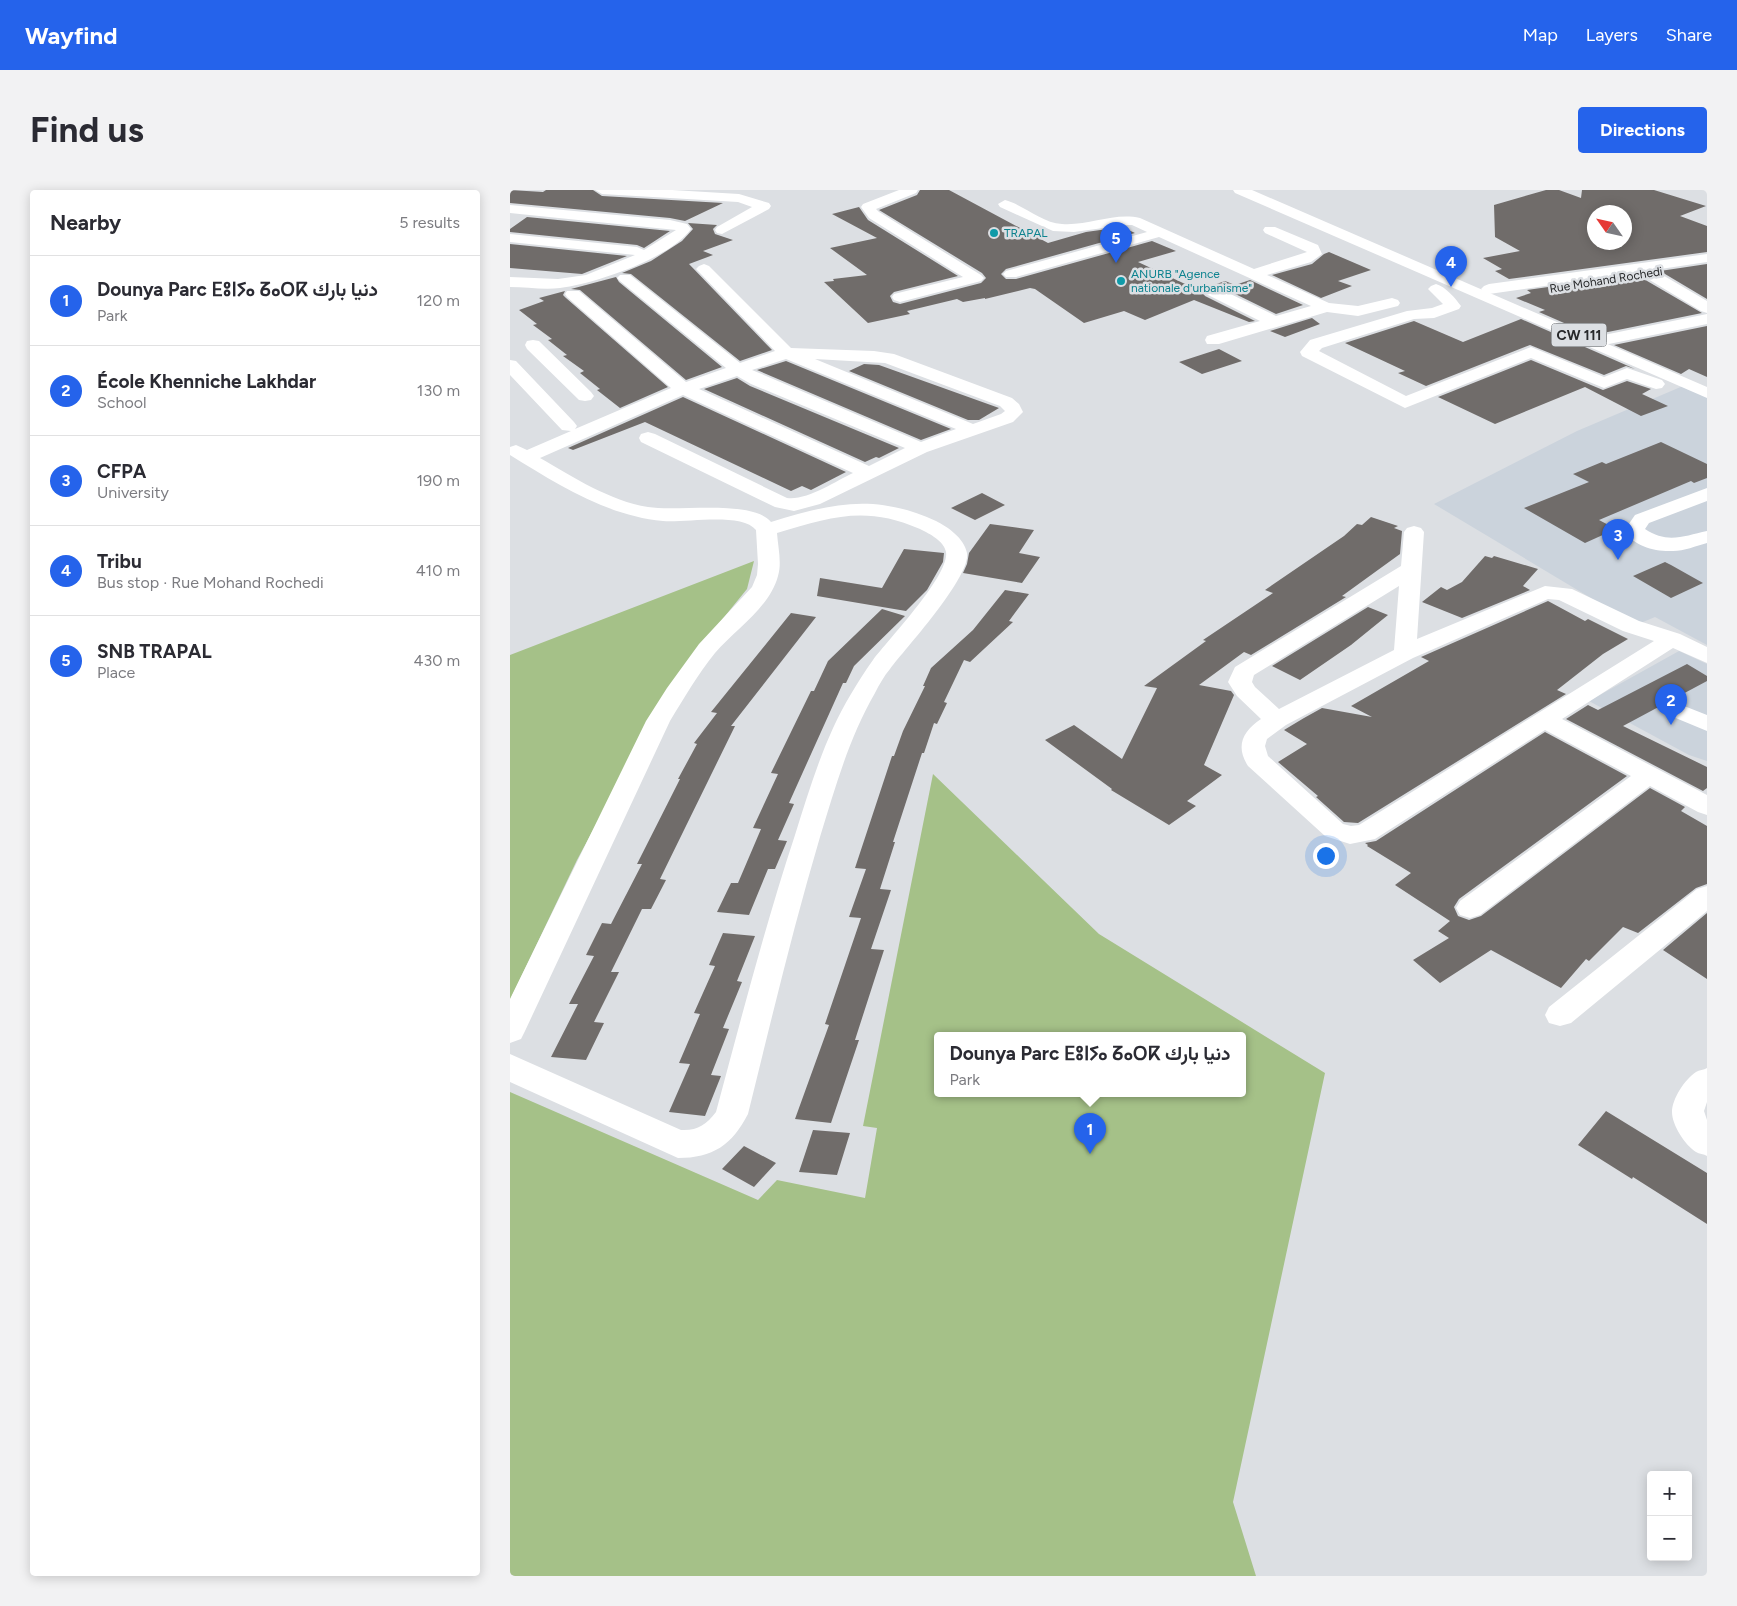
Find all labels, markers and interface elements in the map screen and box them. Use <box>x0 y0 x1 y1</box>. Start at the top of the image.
text: Wayfind <box>25 21 118 50</box>
text: Map <box>1523 24 1558 46</box>
text: Layers <box>1586 24 1638 46</box>
text: Share <box>1666 24 1712 46</box>
button: Directions <box>1578 107 1707 153</box>
text: Find us <box>30 109 144 151</box>
north arrow <box>1587 205 1632 250</box>
text: Nearby <box>50 210 121 235</box>
text: 5 results <box>399 213 460 232</box>
pin: 5 <box>1100 222 1132 263</box>
place label: TRAPAL <box>1004 226 1048 240</box>
marker: TRAPAL <box>988 227 1000 239</box>
pin: 4 <box>1435 246 1467 287</box>
street label: Rue Mohand Rochedi <box>1548 264 1664 296</box>
place label: ANURB "Agence nationale d'urbanisme" <box>1131 267 1252 295</box>
marker: ANURB "Agence nationale d'urbanisme" <box>1115 275 1127 287</box>
text: Dounya Parc ⴹⵓⵏⵢⴰ ⵒⴰⵔⴽ دنيا بارك <box>97 278 378 301</box>
text: 1 <box>63 291 69 310</box>
text: 120 m <box>417 291 460 310</box>
text: Park <box>97 306 127 325</box>
road number: CW 111 <box>1552 324 1606 346</box>
text: École Khenniche Lakhdar <box>97 370 316 393</box>
text: 2 <box>61 381 71 400</box>
text: 130 m <box>417 381 460 400</box>
text: School <box>97 393 147 412</box>
text: CFPA <box>97 460 146 483</box>
text: 3 <box>62 471 70 490</box>
text: 190 m <box>417 471 460 490</box>
text: University <box>97 483 169 502</box>
pin: 3 <box>1602 519 1634 560</box>
text: Tribu <box>97 550 142 573</box>
text: 4 <box>61 561 71 580</box>
text: 410 m <box>416 561 460 580</box>
text: Bus stop · Rue Mohand Rochedi <box>97 573 324 592</box>
text: SNB TRAPAL <box>97 640 212 663</box>
text: 5 <box>61 651 71 670</box>
text: 430 m <box>414 651 460 670</box>
text: Place <box>97 663 135 682</box>
pin: 2 <box>1655 684 1687 725</box>
your location <box>1313 843 1339 869</box>
popup <box>934 1032 1246 1097</box>
text: Dounya Parc ⴹⵓⵏⵢⴰ ⵒⴰⵔⴽ دنيا بارك <box>949 1042 1231 1065</box>
text: Park <box>949 1070 980 1089</box>
pin: 1 <box>1074 1113 1106 1154</box>
map controls <box>1647 1471 1692 1561</box>
button: + <box>1647 1471 1692 1516</box>
button: − <box>1647 1516 1692 1561</box>

